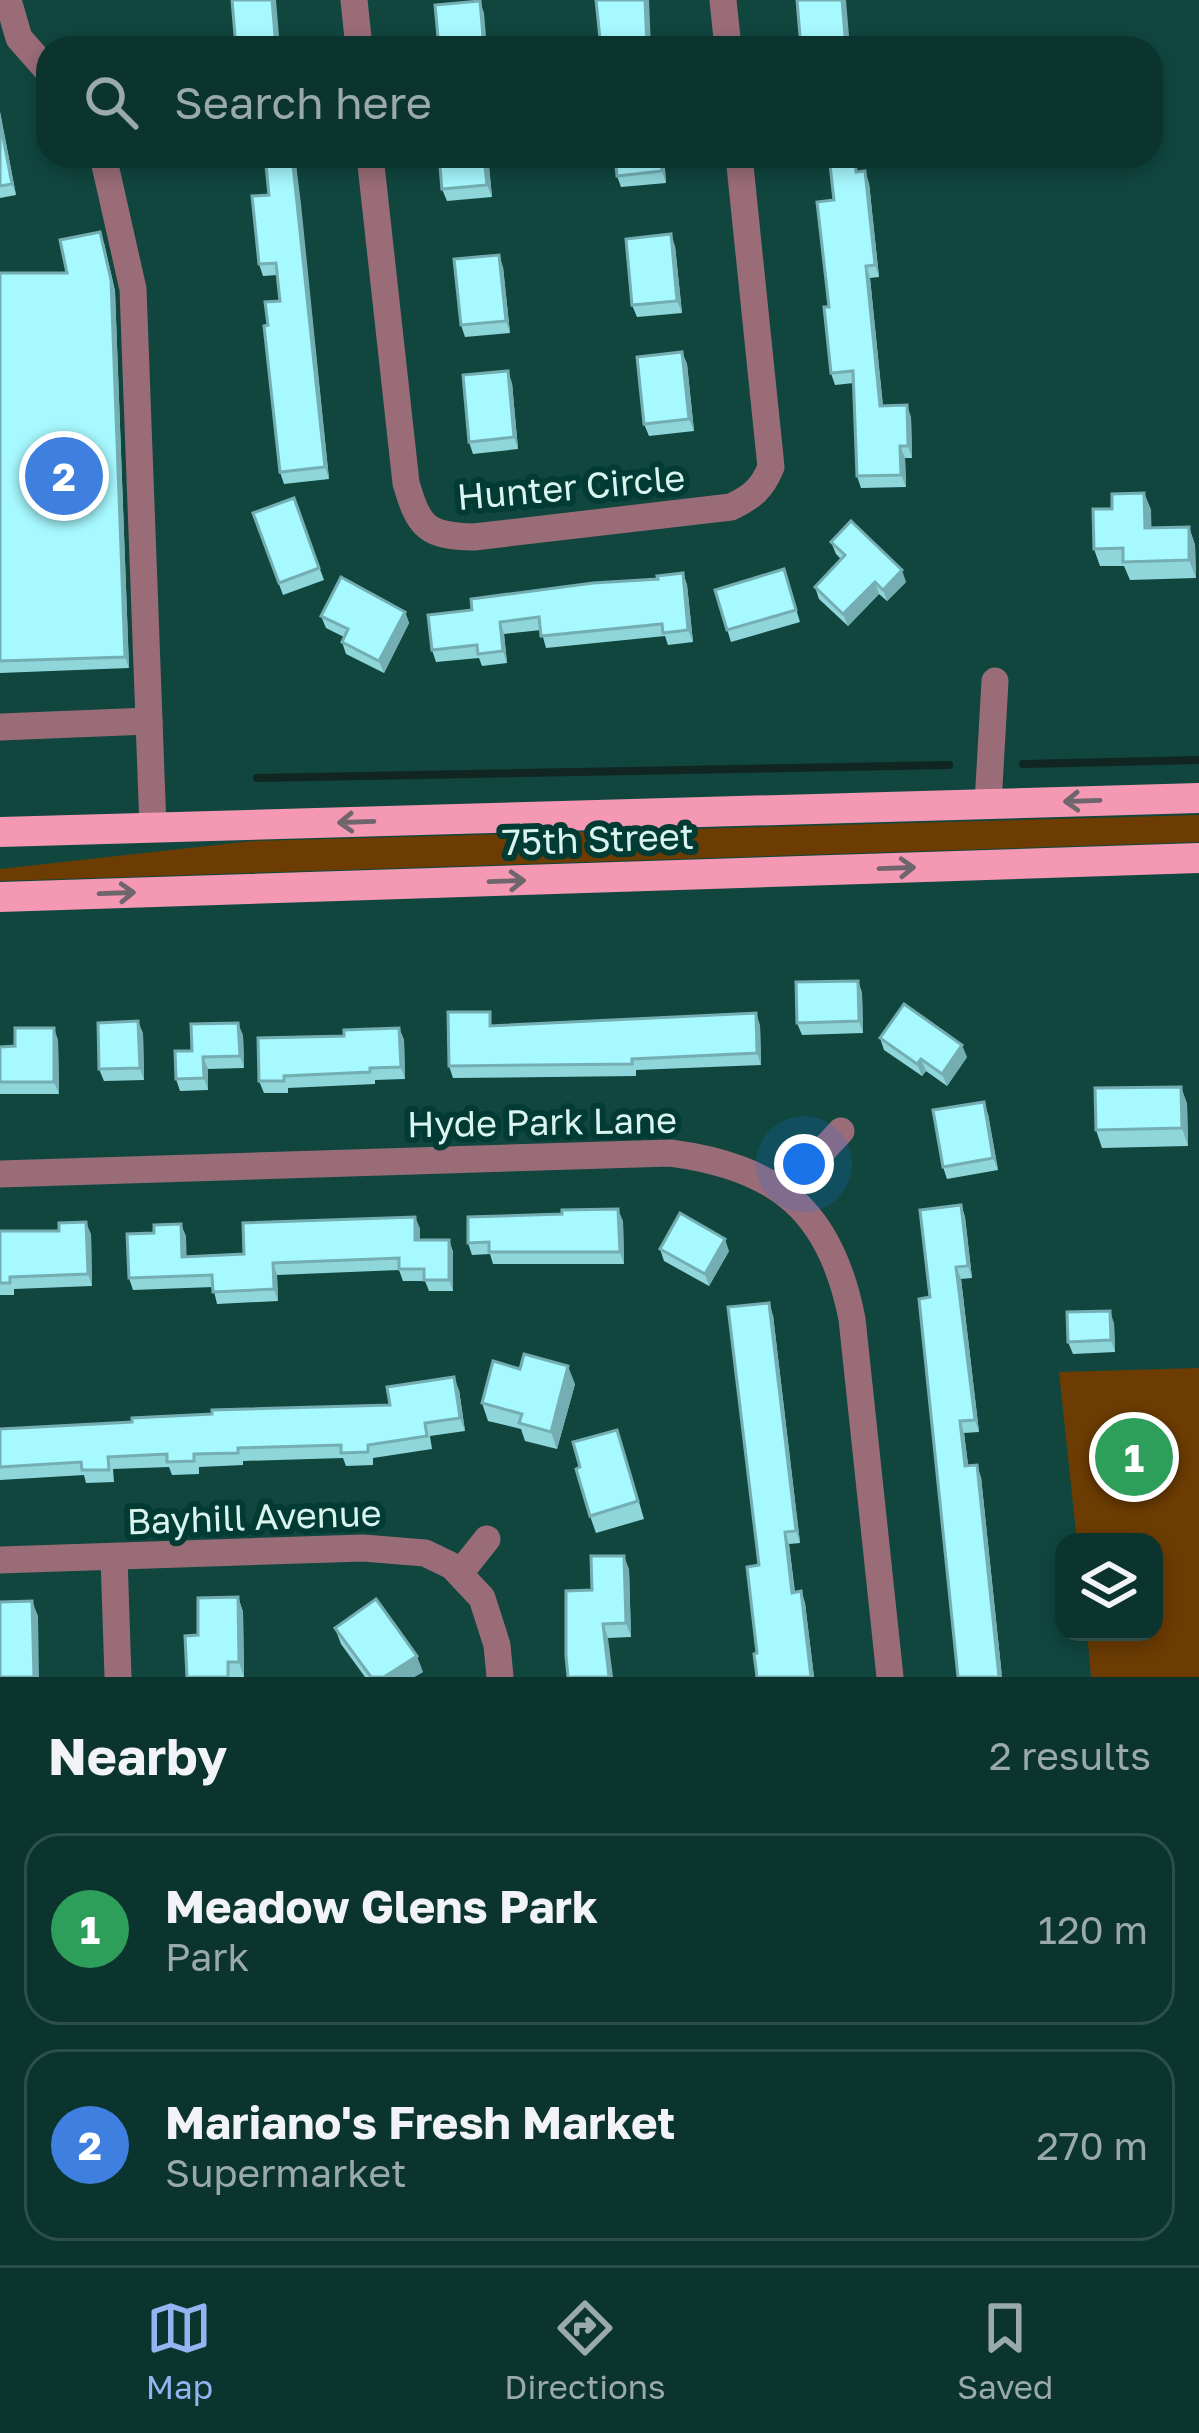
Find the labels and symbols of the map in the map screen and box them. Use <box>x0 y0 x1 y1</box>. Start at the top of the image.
pin: 2 <box>25 431 103 521</box>
street label: Hunter Circle <box>455 455 687 518</box>
one-way arrow <box>1063 790 1102 813</box>
one-way arrow <box>337 811 376 834</box>
street label: 75th Street <box>501 814 695 863</box>
one-way arrow <box>877 856 916 879</box>
one-way arrow <box>487 869 526 892</box>
one-way arrow <box>97 882 136 905</box>
street label: Hyde Park Lane <box>407 1098 677 1145</box>
your location <box>774 1134 834 1194</box>
pin: 1 <box>1095 1412 1173 1502</box>
street label: Bayhill Avenue <box>126 1491 382 1542</box>

